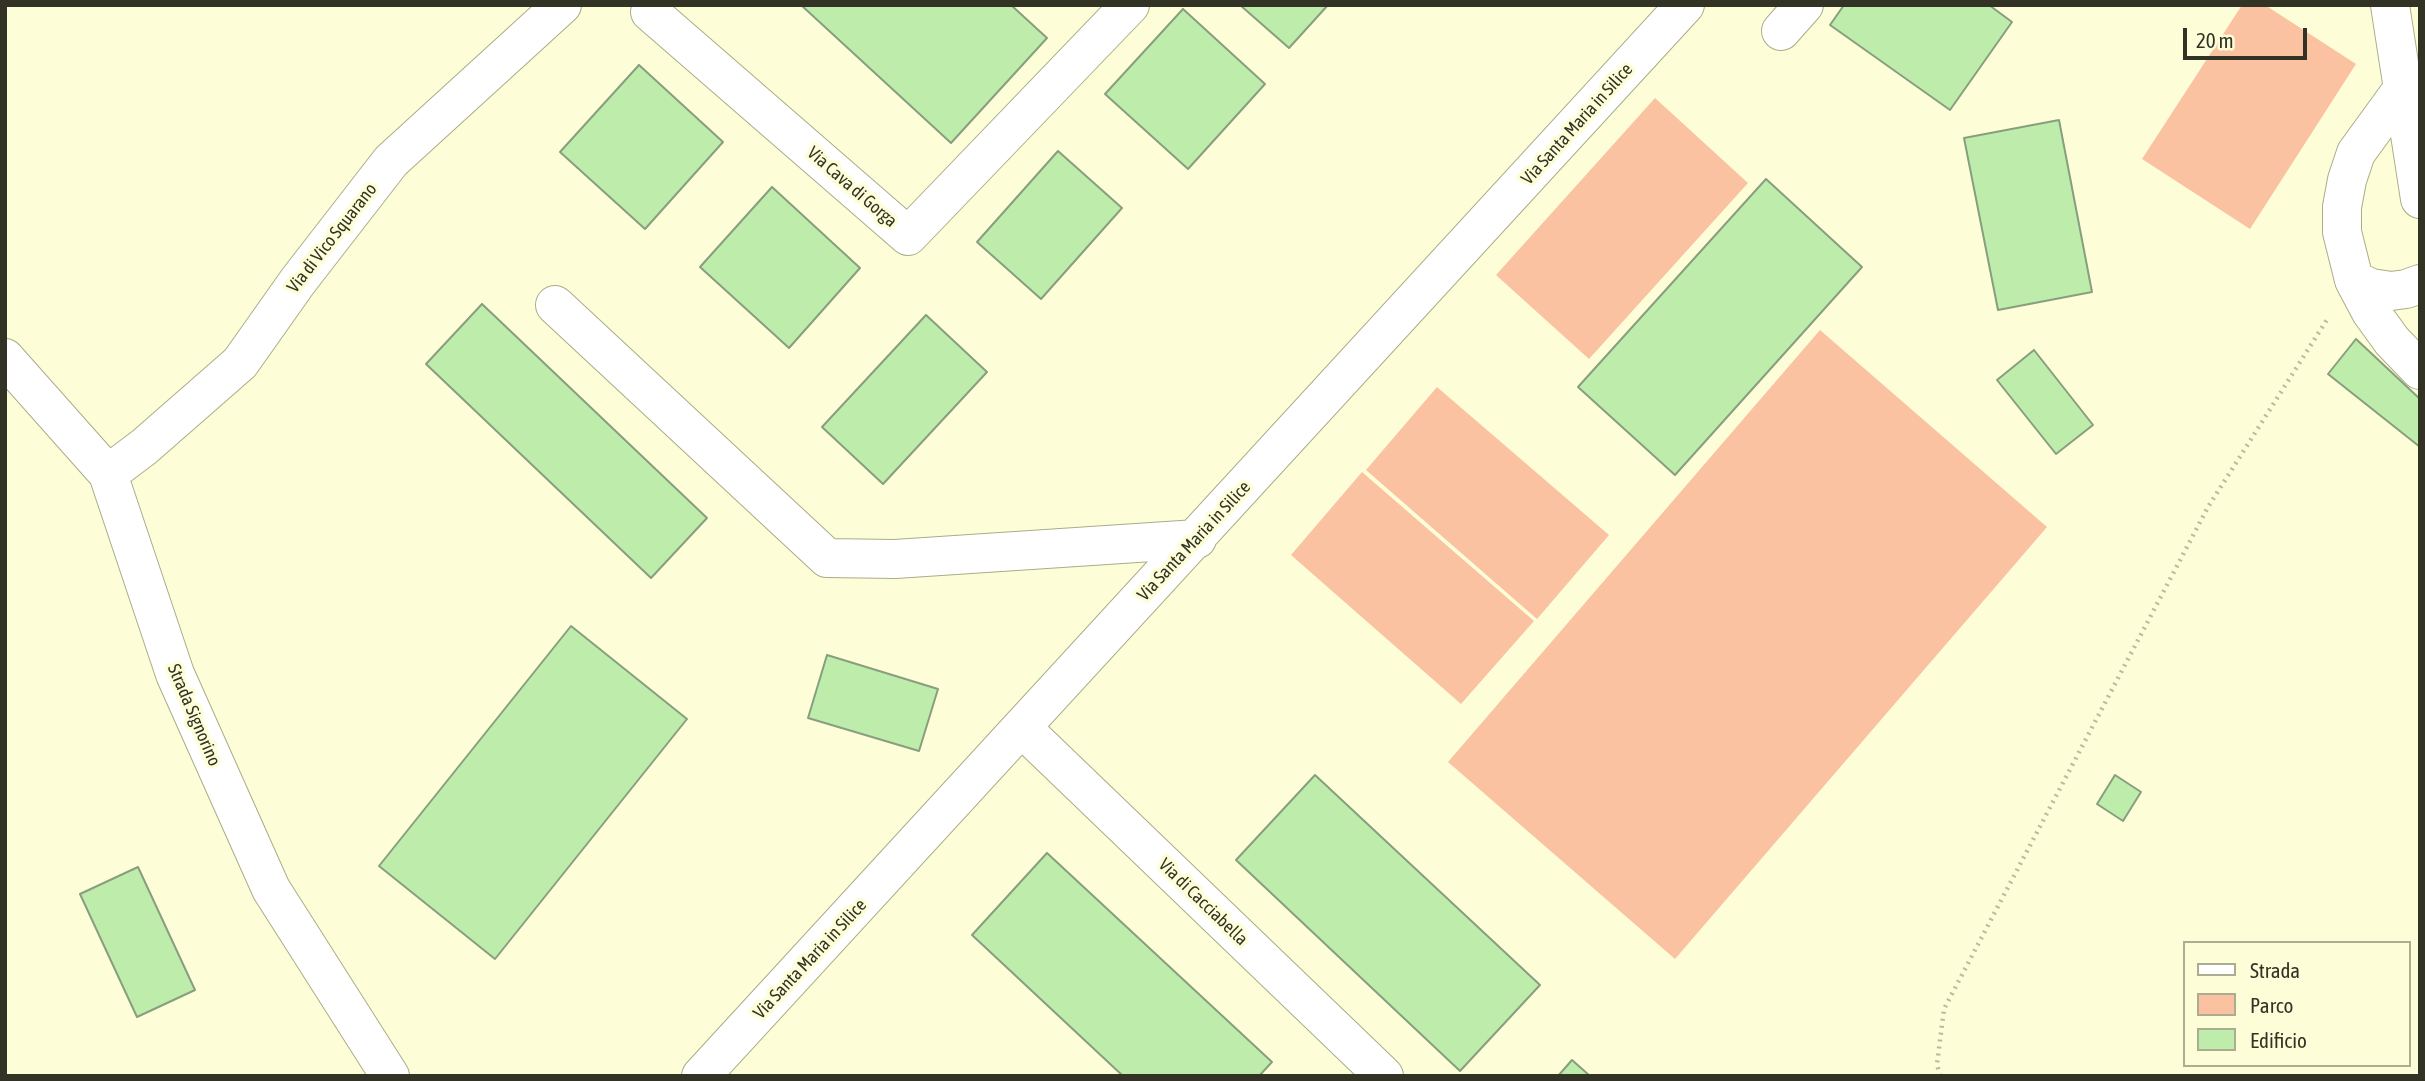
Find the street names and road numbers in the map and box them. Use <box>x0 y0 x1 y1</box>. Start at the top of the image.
street label: Via Santa Maria in Silice <box>1517 59 1637 189</box>
street label: Via Cava di Gorga <box>803 142 901 232</box>
street label: Via di Vico Squarano <box>283 179 381 297</box>
street label: Via Santa Maria in Silice <box>1133 477 1255 605</box>
street label: Strada Signorino <box>163 661 225 769</box>
street label: Via di Cacciabella <box>1154 854 1252 950</box>
street label: Via Santa Maria in Silice <box>749 895 871 1023</box>

